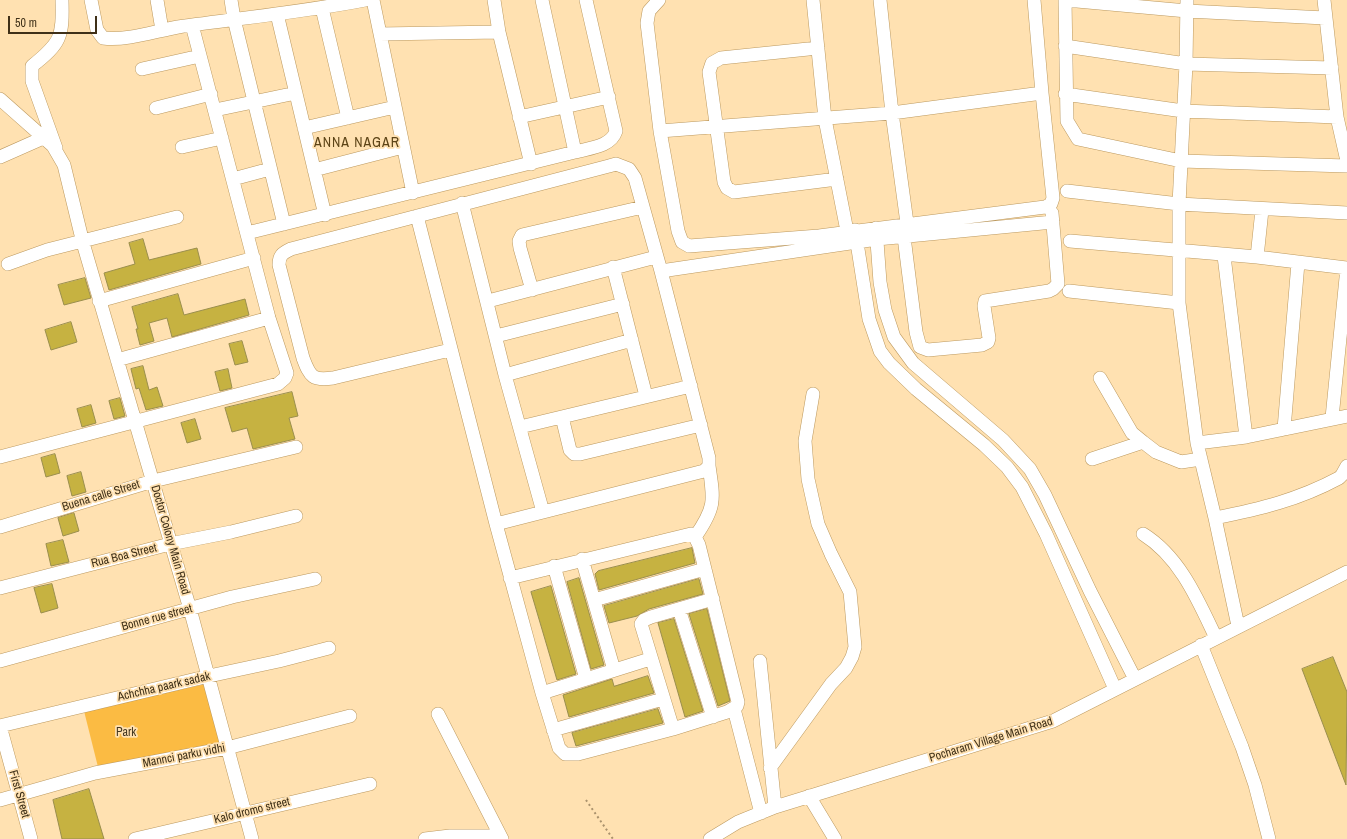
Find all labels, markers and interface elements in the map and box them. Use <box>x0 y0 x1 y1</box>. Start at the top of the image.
scale bar <box>10 8 99 34</box>
text: 50 m <box>15 15 37 31</box>
district label: ANNA NAGAR <box>314 135 400 151</box>
street label: Buena calle Street <box>60 477 142 515</box>
street label: Doctor Colony Main Road <box>147 484 193 596</box>
street label: Rua Boa Street <box>90 541 158 571</box>
street label: Bonne rue street <box>120 602 194 634</box>
street label: Achchha paark sadak <box>116 669 212 705</box>
street label: Pocharam Village Main Road <box>928 714 1054 766</box>
park label: Park <box>116 726 136 740</box>
street label: Mannci parku vidhi <box>142 741 226 771</box>
street label: First Street <box>5 769 33 819</box>
street label: Kalo dromo street <box>213 795 291 827</box>

